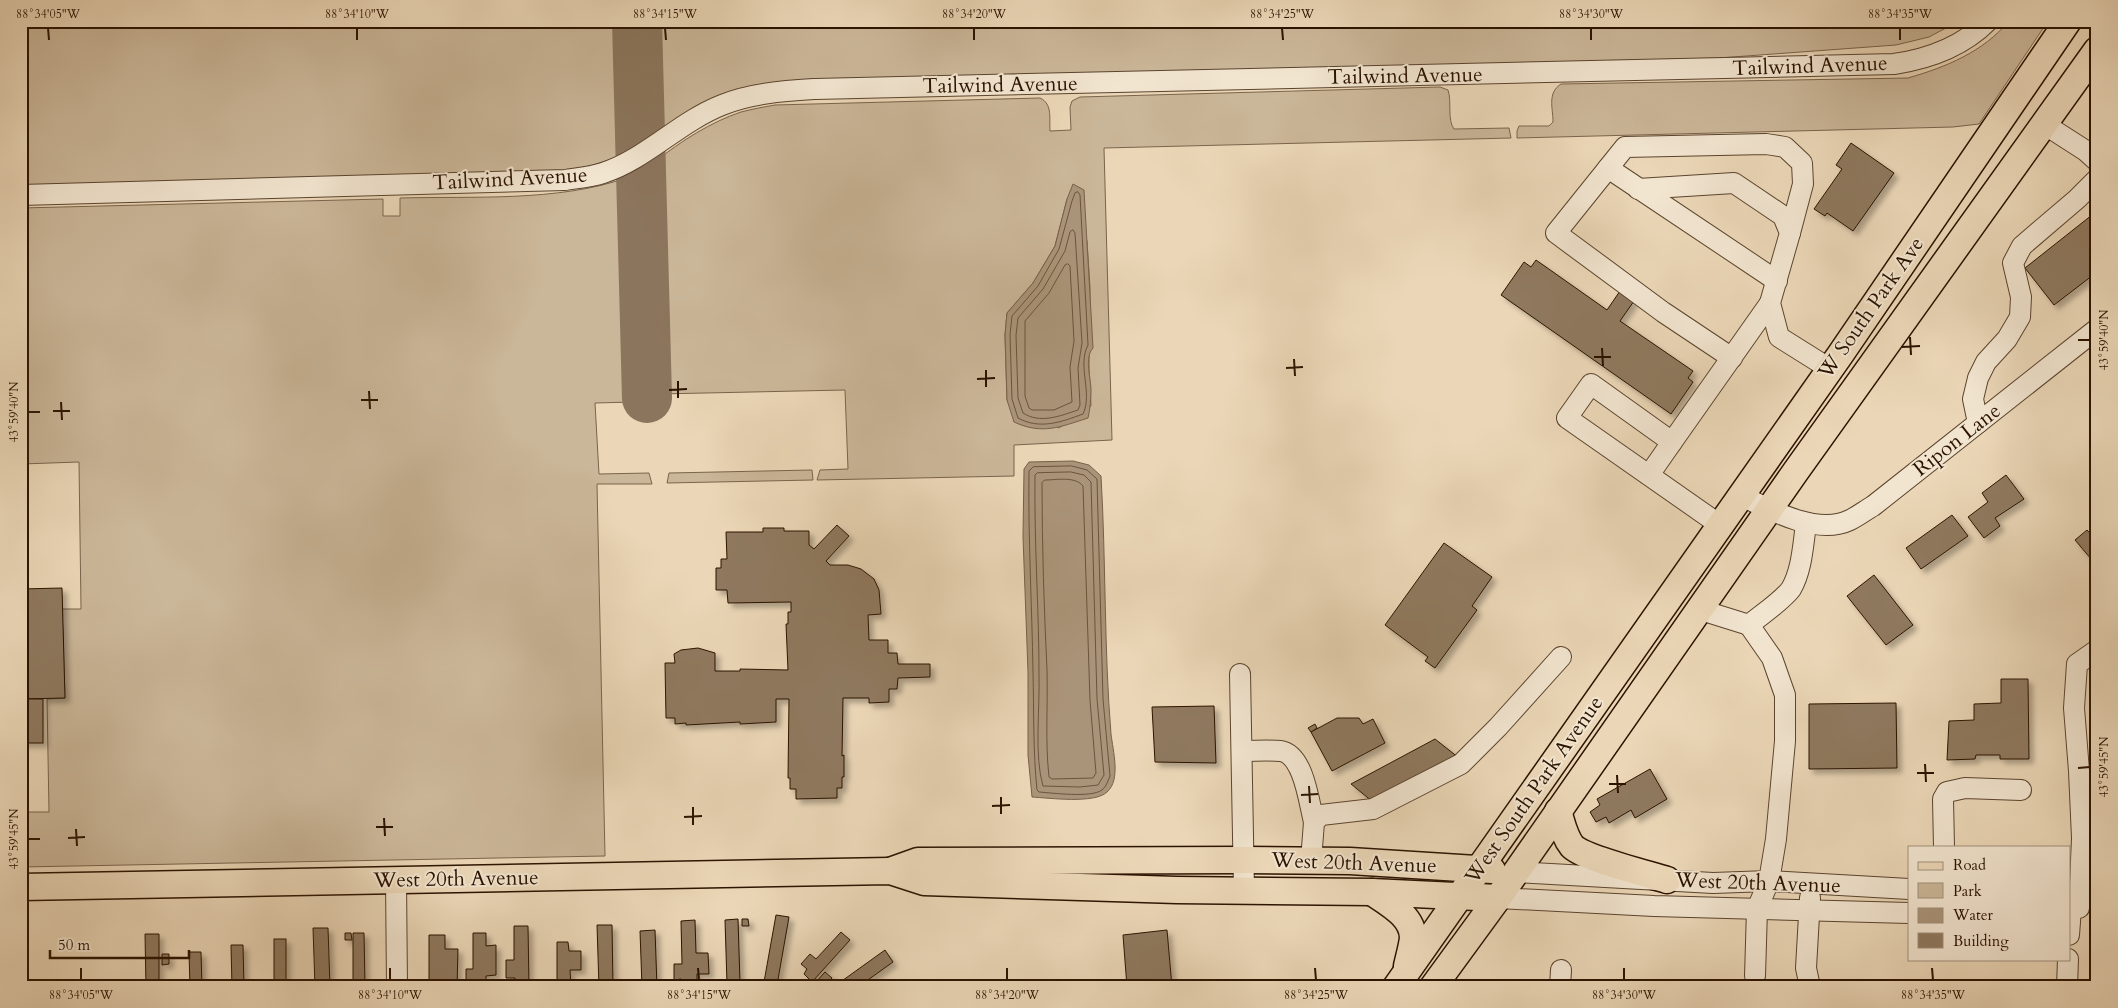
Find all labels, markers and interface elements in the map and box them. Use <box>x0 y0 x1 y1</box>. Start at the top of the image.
text: 88°34'05"W <box>16 6 81 22</box>
text: 88°34'10"W <box>325 6 390 22</box>
text: 88°34'15"W <box>633 6 698 22</box>
text: 88°34'20"W <box>942 6 1007 22</box>
text: 88°34'25"W <box>1250 6 1315 22</box>
text: 88°34'30"W <box>1559 6 1624 22</box>
text: 88°34'35"W <box>1868 6 1933 22</box>
street label: Tailwind Avenue <box>1732 49 1888 83</box>
street label: Tailwind Avenue <box>1327 60 1483 92</box>
street label: Tailwind Avenue <box>922 69 1078 101</box>
street label: Tailwind Avenue <box>432 160 588 198</box>
street label: W South Park Ave <box>1811 231 1931 386</box>
text: 43°59'40"N <box>2096 309 2112 370</box>
text: 43°59'40"N <box>6 381 22 442</box>
street label: Ripon Lane <box>1907 397 2007 483</box>
street label: West South Park Avenue <box>1457 690 1610 891</box>
text: 43°59'45"N <box>2096 736 2112 797</box>
text: 43°59'45"N <box>6 808 22 869</box>
street label: West 20th Avenue <box>1270 846 1437 880</box>
legend <box>1908 846 2070 960</box>
text: Road <box>1953 855 1986 875</box>
street label: West 20th Avenue <box>372 863 539 895</box>
street label: West 20th Avenue <box>1674 866 1841 900</box>
text: Park <box>1953 881 1982 901</box>
text: Water <box>1952 905 1994 925</box>
scale bar <box>50 928 189 960</box>
text: Building <box>1953 931 2009 951</box>
text: 50 m <box>58 935 90 955</box>
text: 88°34'05"W <box>49 987 114 1003</box>
text: 88°34'10"W <box>358 987 423 1003</box>
text: 88°34'15"W <box>667 987 732 1003</box>
text: 88°34'20"W <box>975 987 1040 1003</box>
text: 88°34'25"W <box>1284 987 1349 1003</box>
text: 88°34'30"W <box>1592 987 1657 1003</box>
text: 88°34'35"W <box>1901 987 1966 1003</box>

